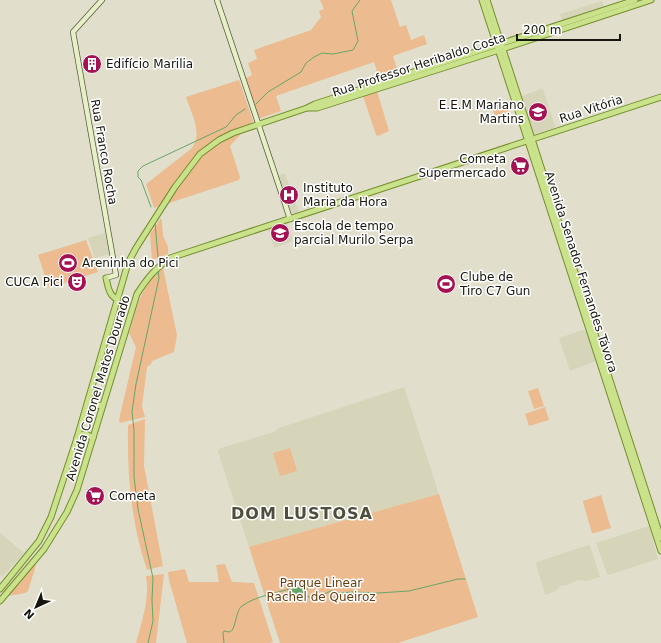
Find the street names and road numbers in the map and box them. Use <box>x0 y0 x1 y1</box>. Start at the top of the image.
street label: Rua Professor Heribaldo Costa <box>330 30 508 100</box>
street label: Rua Vitória <box>558 92 624 126</box>
street label: Rua Franco Rocha <box>88 98 120 206</box>
street label: Avenida Senador Fernandes Távora <box>542 170 620 374</box>
street label: Avenida Coronel Matos Dourado <box>63 294 133 482</box>

